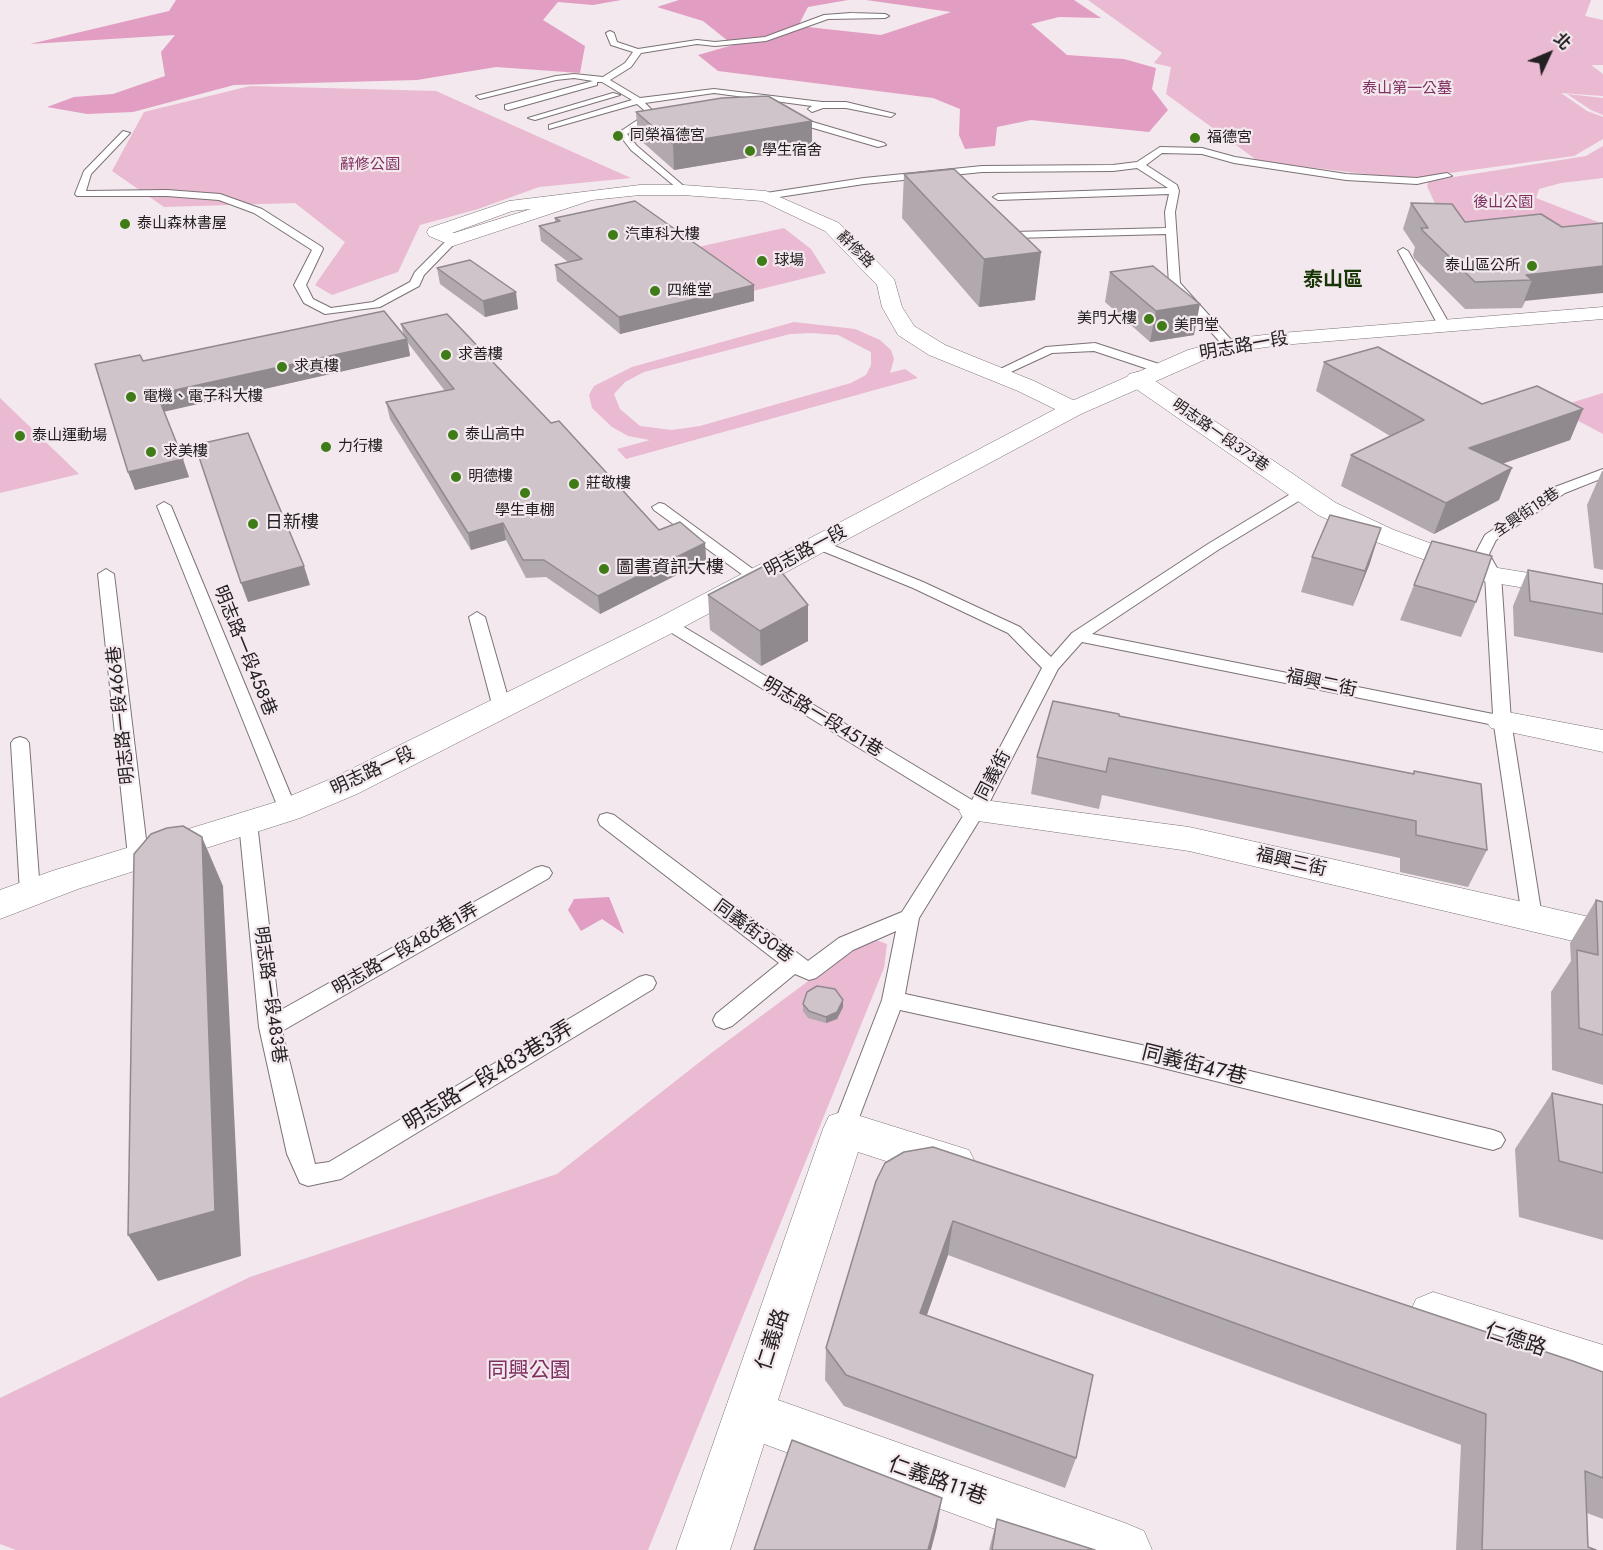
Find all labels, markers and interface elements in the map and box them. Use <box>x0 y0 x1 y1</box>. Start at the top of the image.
north arrow <box>1519 24 1579 84</box>
text: 北 <box>1548 27 1576 55</box>
park label: 泰山第一公墓 <box>1362 80 1452 98</box>
place label: 同榮福德宮 <box>630 127 705 145</box>
marker: 同榮福德宮 <box>611 129 625 143</box>
place label: 福德宮 <box>1207 129 1252 147</box>
marker: 福德宮 <box>1188 131 1202 145</box>
place label: 學生宿舍 <box>762 142 822 160</box>
marker: 學生宿舍 <box>743 144 757 158</box>
park label: 辭修公園 <box>340 156 400 174</box>
park label: 後山公園 <box>1473 194 1533 212</box>
place label: 泰山森林書屋 <box>137 215 227 233</box>
marker: 泰山森林書屋 <box>118 217 132 231</box>
place label: 汽車科大樓 <box>625 226 700 244</box>
marker: 汽車科大樓 <box>606 228 620 242</box>
street label: 辭修路 <box>833 228 877 272</box>
place label: 球場 <box>774 252 804 270</box>
marker: 球場 <box>755 254 769 268</box>
place label: 泰山區公所 <box>1445 257 1520 275</box>
marker: 泰山區公所 <box>1525 259 1539 273</box>
district label: 泰山區 <box>1303 269 1363 293</box>
place label: 四維堂 <box>667 282 712 300</box>
marker: 四維堂 <box>648 284 662 298</box>
place label: 美門大樓 <box>1077 310 1137 328</box>
marker: 美門大樓 <box>1142 312 1156 326</box>
place label: 美門堂 <box>1174 317 1219 335</box>
marker: 美門堂 <box>1155 319 1169 333</box>
street label: 明志路一段 <box>1198 329 1290 365</box>
place label: 求善樓 <box>458 346 503 364</box>
marker: 求善樓 <box>439 348 453 362</box>
place label: 求真樓 <box>294 358 339 376</box>
marker: 求真樓 <box>275 360 289 374</box>
place label: 電機、電子科大樓 <box>143 388 263 406</box>
marker: 電機、電子科大樓 <box>124 390 138 404</box>
street label: 明志路一段373巷 <box>1168 396 1272 476</box>
place label: 泰山高中 <box>465 426 525 444</box>
place label: 泰山運動場 <box>32 427 107 445</box>
marker: 泰山高中 <box>446 428 460 442</box>
marker: 泰山運動場 <box>13 429 27 443</box>
place label: 力行樓 <box>338 438 383 456</box>
marker: 力行樓 <box>319 440 333 454</box>
place label: 求美樓 <box>163 443 208 461</box>
marker: 求美樓 <box>144 445 158 459</box>
place label: 明德樓 <box>468 468 513 486</box>
marker: 明德樓 <box>449 470 463 484</box>
place label: 莊敬樓 <box>586 475 631 493</box>
marker: 莊敬樓 <box>567 477 581 491</box>
street label: 全興街18巷 <box>1491 485 1563 541</box>
marker: 學生車棚 <box>518 486 532 500</box>
place label: 學生車棚 <box>495 502 555 520</box>
place label: 日新樓 <box>265 513 319 535</box>
marker: 日新樓 <box>246 517 260 531</box>
street label: 明志路一段 <box>761 521 851 583</box>
place label: 圖書資訊大樓 <box>616 558 724 580</box>
marker: 圖書資訊大樓 <box>597 562 611 576</box>
street label: 明志路一段458巷 <box>208 583 280 719</box>
street label: 明志路一段466巷 <box>104 645 140 785</box>
street label: 福興二街 <box>1284 666 1358 702</box>
street label: 明志路一段451巷 <box>758 674 886 762</box>
street label: 明志路一段 <box>328 743 418 801</box>
street label: 同義街 <box>972 747 1016 805</box>
street label: 福興三街 <box>1253 844 1329 882</box>
street label: 同義街30巷 <box>709 896 797 968</box>
street label: 明志路一段486巷1弄 <box>329 899 483 1001</box>
street label: 明志路一段483巷 <box>249 925 289 1065</box>
street label: 明志路一段483巷3弄 <box>400 1016 578 1138</box>
street label: 同義街47巷 <box>1139 1041 1249 1091</box>
street label: 仁義路 <box>752 1306 796 1374</box>
street label: 仁德路 <box>1481 1319 1549 1363</box>
park label: 同興公園 <box>487 1359 571 1385</box>
street label: 仁義路11巷 <box>884 1453 990 1511</box>

